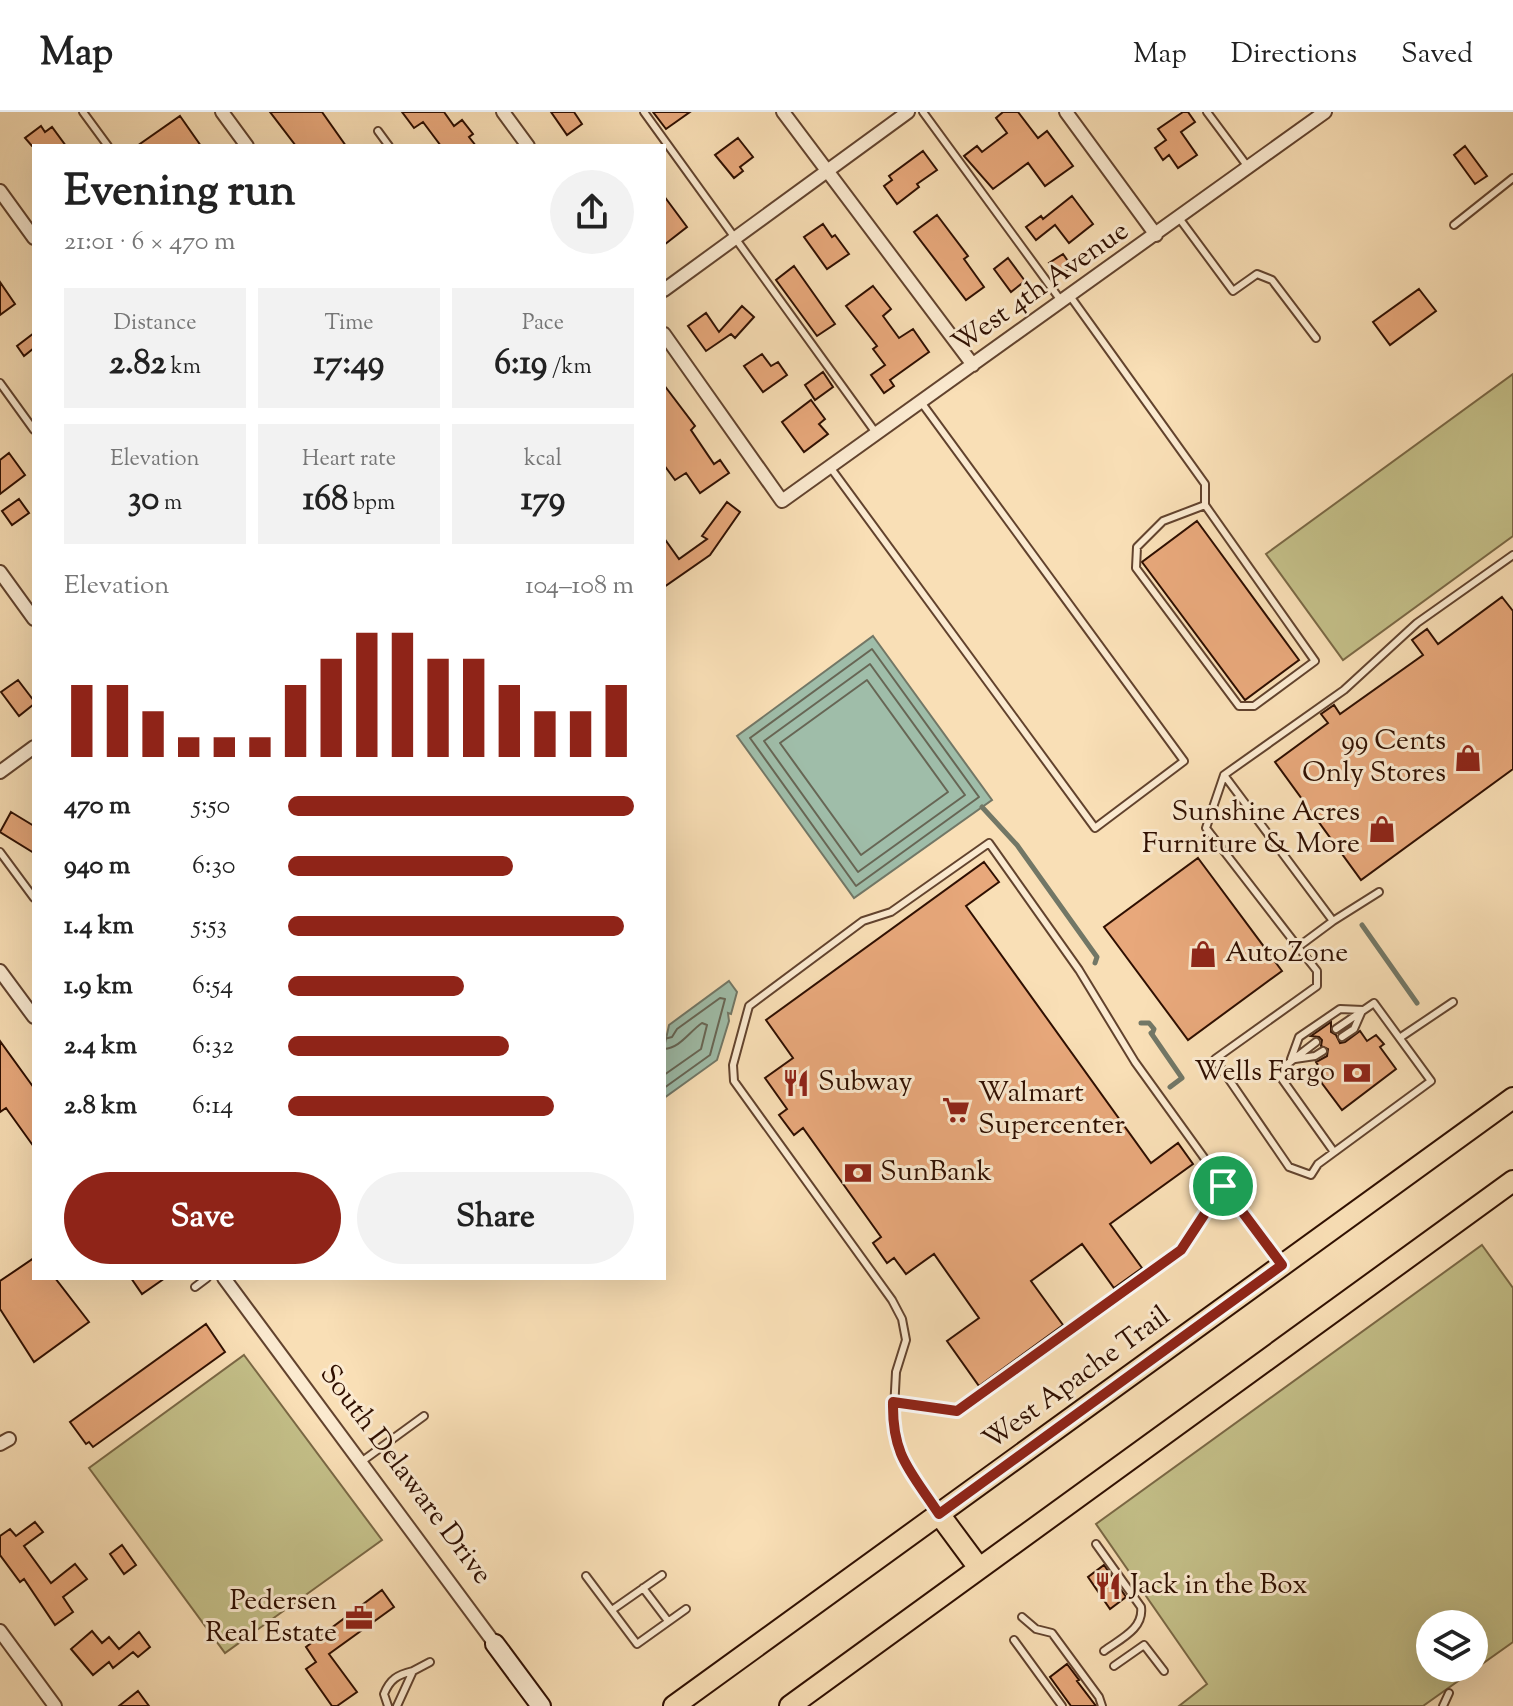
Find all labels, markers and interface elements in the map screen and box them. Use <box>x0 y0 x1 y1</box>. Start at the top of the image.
text: Map <box>40 28 113 82</box>
text: Map <box>1133 35 1187 75</box>
text: Directions <box>1231 35 1357 75</box>
text: Saved <box>1401 35 1473 75</box>
text: Evening run <box>64 162 296 225</box>
button: share <box>550 170 634 254</box>
street label: West 4th Avenue <box>945 212 1137 364</box>
text: 21:01 · 6 × 470 m <box>64 224 236 261</box>
text: Distance <box>114 308 196 340</box>
text: Time <box>325 308 373 340</box>
text: Pace <box>522 308 564 340</box>
text: 2.82 <box>109 340 166 389</box>
text: 17:49 <box>314 340 384 389</box>
text: 6:19 <box>494 340 547 389</box>
text: km <box>166 352 201 384</box>
text: /km <box>547 352 592 384</box>
text: Elevation <box>110 444 200 476</box>
text: Heart rate <box>302 444 396 476</box>
text: kcal <box>524 444 562 476</box>
text: 30 <box>128 476 159 525</box>
text: 168 <box>303 476 348 525</box>
text: 179 <box>521 476 565 525</box>
text: m <box>159 488 182 520</box>
text: bpm <box>348 488 395 520</box>
text: Elevation <box>64 568 169 605</box>
text: 104–108 m <box>525 568 634 605</box>
place label: 99 Cents Only Stores <box>1302 722 1446 794</box>
shop icon: 99 Cents Only Stores <box>1453 743 1483 773</box>
text: 470 m <box>64 788 130 825</box>
text: 5:50 <box>192 788 230 825</box>
place label: Sunshine Acres Furniture & More <box>1142 793 1360 865</box>
shop icon: Sunshine Acres Furniture & More <box>1367 814 1397 844</box>
text: 940 m <box>64 848 130 885</box>
text: 6:30 <box>192 848 235 885</box>
text: 1.4 km <box>64 908 134 945</box>
text: 5:53 <box>192 908 227 945</box>
place label: AutoZone <box>1225 934 1348 974</box>
shop icon: AutoZone <box>1188 939 1218 969</box>
text: 1.9 km <box>64 968 133 1005</box>
text: 6:54 <box>192 968 233 1005</box>
text: 2.4 km <box>64 1028 137 1065</box>
text: 6:32 <box>192 1028 234 1065</box>
place label: Wells Fargo <box>1194 1053 1335 1093</box>
bank icon: Wells Fargo <box>1342 1058 1372 1088</box>
place label: Subway <box>818 1063 913 1103</box>
restaurant icon: Subway <box>781 1068 811 1098</box>
place label: Walmart Supercenter <box>978 1074 1126 1146</box>
text: 2.8 km <box>64 1088 137 1125</box>
text: 6:14 <box>192 1088 233 1125</box>
supermarket icon: Walmart Supercenter <box>941 1095 971 1125</box>
pin <box>1189 1152 1257 1220</box>
place label: SunBank <box>880 1153 992 1193</box>
bank icon: SunBank <box>843 1158 873 1188</box>
icon: arrive <box>1201 1164 1245 1208</box>
button: Save <box>64 1172 341 1264</box>
button: Share <box>357 1172 634 1264</box>
street label: West Apache Trail <box>975 1297 1179 1461</box>
street label: South Delaware Drive <box>309 1357 501 1593</box>
place label: Jack in the Box <box>1128 1566 1308 1606</box>
restaurant icon: Jack in the Box <box>1093 1571 1123 1601</box>
place label: Pedersen Real Estate <box>205 1582 337 1654</box>
office icon: Pedersen Real Estate <box>344 1603 374 1633</box>
map controls <box>1416 1610 1488 1682</box>
button: layers <box>1416 1610 1488 1682</box>

